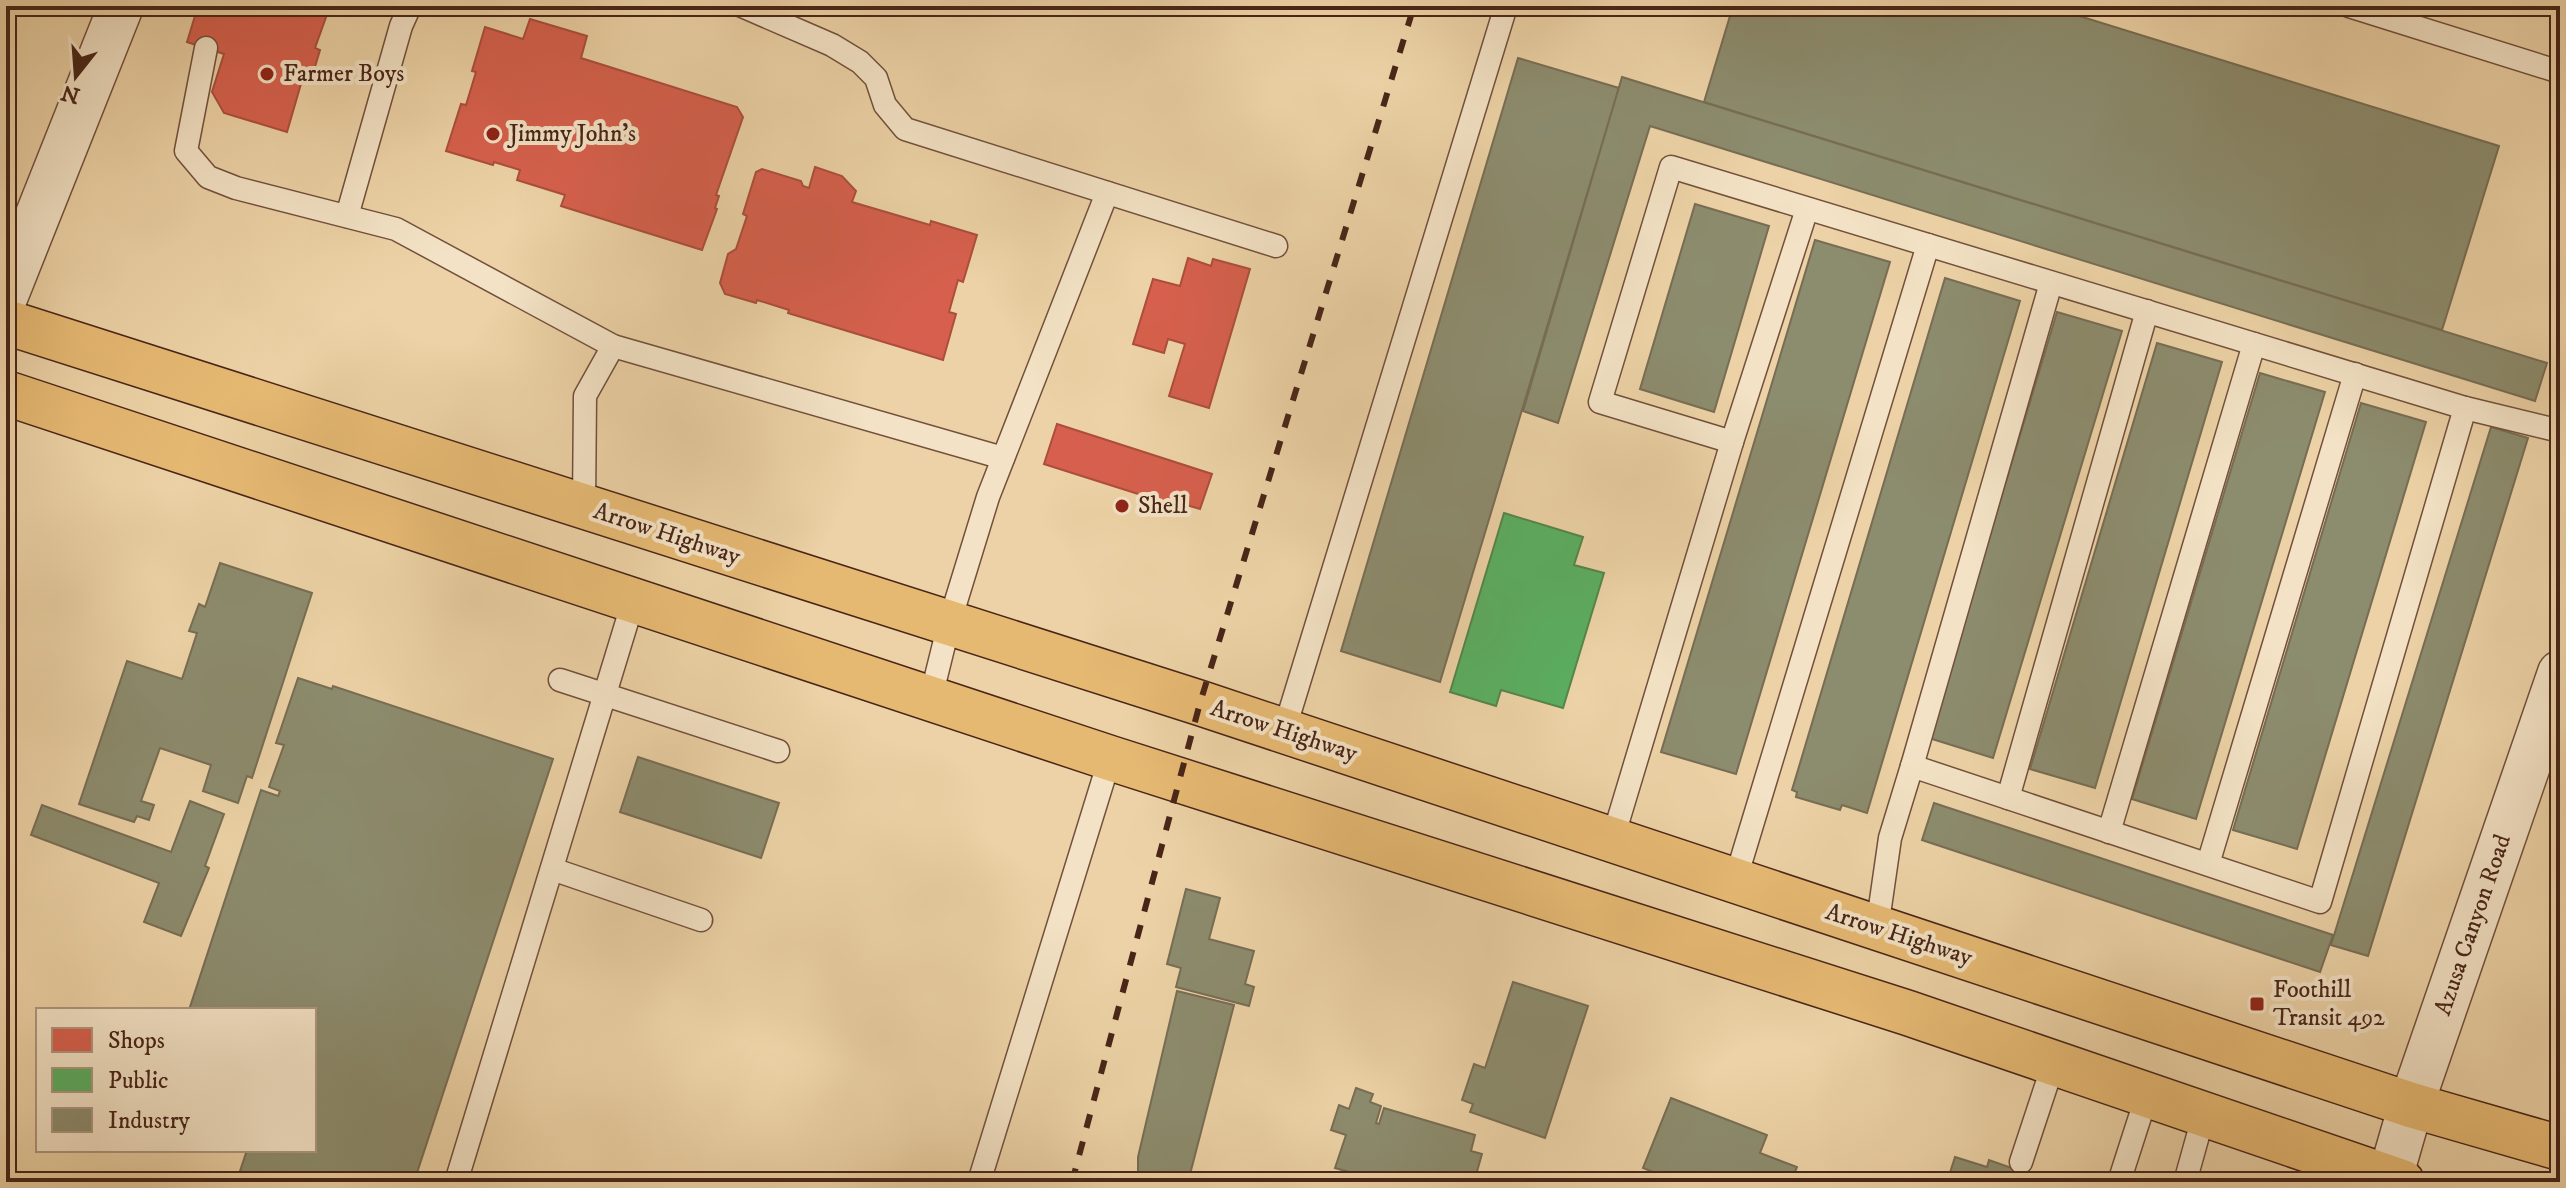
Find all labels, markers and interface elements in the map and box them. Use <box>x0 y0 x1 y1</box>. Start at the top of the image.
north arrow <box>36 36 116 116</box>
place label: Farmer Boys <box>283 59 404 89</box>
marker: Farmer Boys <box>258 65 276 83</box>
text: N <box>58 78 83 109</box>
place label: Jimmy John's <box>507 119 636 149</box>
marker: Jimmy John's <box>484 125 502 143</box>
place label: Shell <box>1138 491 1188 521</box>
street label: Arrow Highway <box>590 496 745 572</box>
marker: Shell <box>1113 497 1131 515</box>
street label: Arrow Highway <box>1207 693 1362 769</box>
street label: Azusa Canyon Road <box>2428 831 2518 1019</box>
street label: Arrow Highway <box>1822 897 1977 973</box>
place label: Foothill Transit 492 <box>2273 975 2385 1033</box>
marker: Foothill Transit 492 <box>2248 995 2266 1013</box>
legend <box>36 1008 316 1152</box>
text: Shops <box>108 1026 165 1056</box>
text: Public <box>108 1066 168 1096</box>
text: Industry <box>108 1106 191 1136</box>

